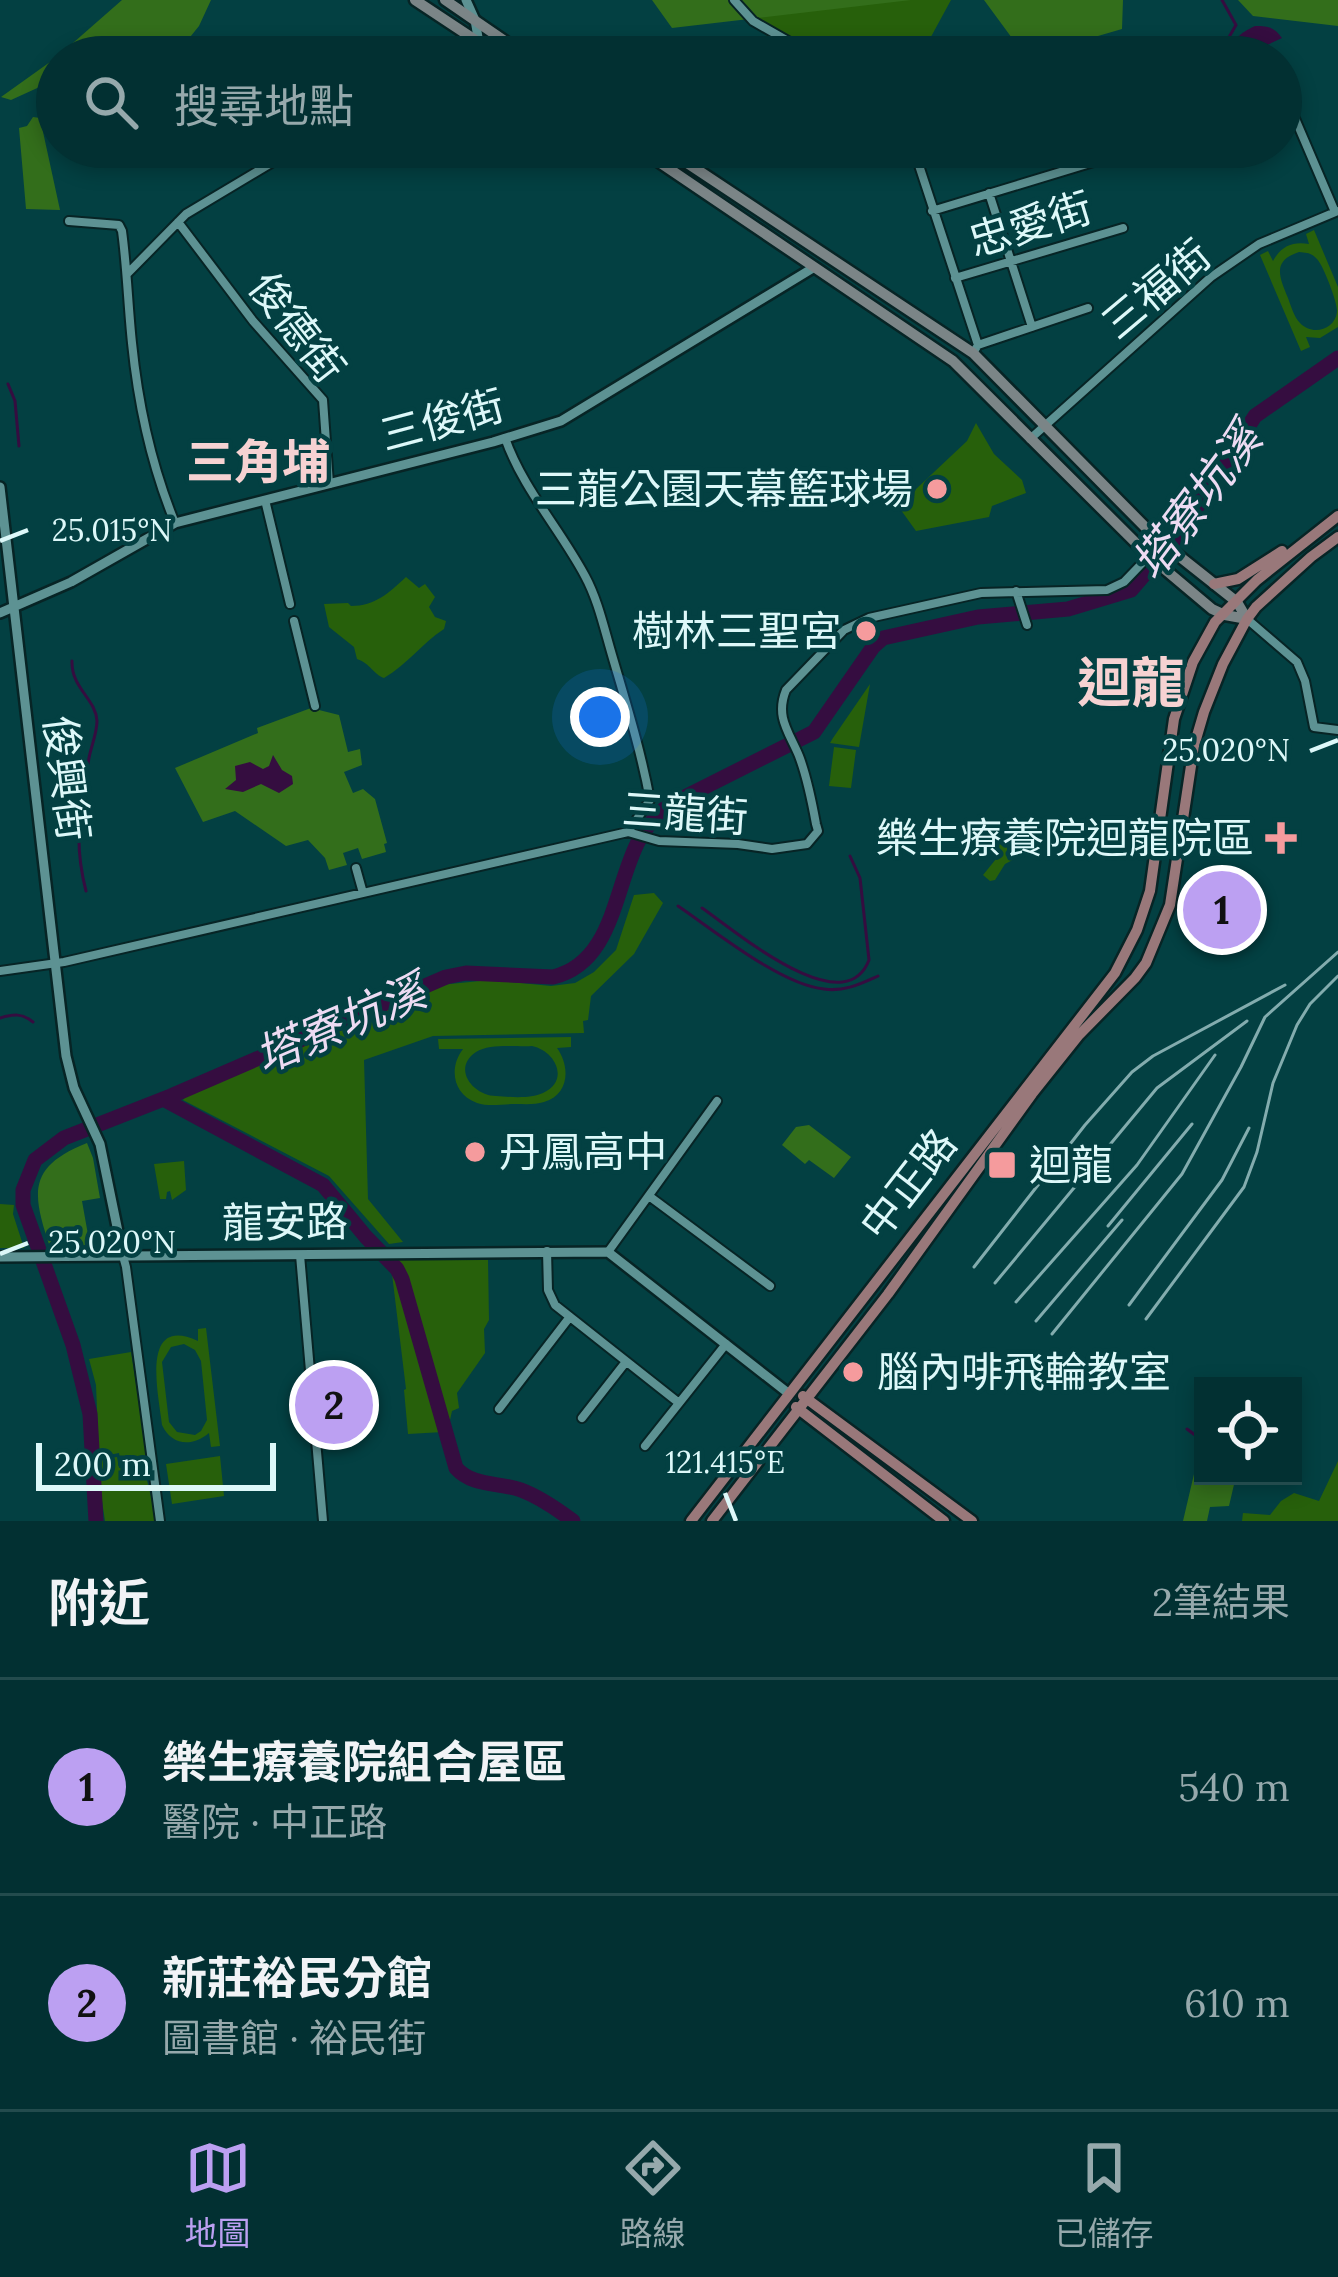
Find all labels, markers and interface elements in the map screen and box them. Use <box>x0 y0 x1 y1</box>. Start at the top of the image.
search box <box>36 36 1302 168</box>
icon: search <box>78 69 144 135</box>
text: 搜尋地點 <box>174 77 354 134</box>
street label: 忠愛街 <box>962 180 1098 268</box>
street label: 三福街 <box>1090 228 1222 350</box>
street label: 俊德街 <box>237 261 357 393</box>
street label: 三俊街 <box>374 378 510 462</box>
water label: 塔寮坑溪 <box>1119 407 1277 590</box>
district label: 三角埔 <box>186 431 330 492</box>
place label: 三龍公園天幕籃球場 <box>535 462 913 516</box>
marker: 三龍公園天幕籃球場 <box>924 476 950 502</box>
text: 25.015°N <box>52 511 172 549</box>
place label: 樹林三聖宮 <box>632 604 842 658</box>
marker: 樹林三聖宮 <box>853 618 879 644</box>
district label: 迴龍 <box>1077 648 1185 717</box>
your location <box>570 687 630 747</box>
street label: 俊興街 <box>33 712 101 844</box>
text: 25.020°N <box>1162 731 1290 769</box>
street label: 三龍街 <box>620 782 750 844</box>
place label: 樂生療養院迴龍院區 <box>876 811 1254 865</box>
marker: 樂生療養院迴龍院區 <box>1265 822 1297 854</box>
pin: 1 <box>1183 865 1261 955</box>
water label: 塔寮坑溪 <box>246 959 439 1084</box>
street label: 中正路 <box>848 1118 968 1250</box>
place label: 丹鳳高中 <box>499 1125 667 1179</box>
place label: 迴龍 <box>1029 1138 1113 1192</box>
marker: 丹鳳高中 <box>462 1139 488 1165</box>
marker: 迴龍 <box>986 1149 1018 1181</box>
street label: 龍安路 <box>222 1194 348 1250</box>
text: 25.020°N <box>48 1223 176 1261</box>
place label: 腦內啡飛輪教室 <box>877 1345 1171 1399</box>
marker: 腦內啡飛輪教室 <box>840 1359 866 1385</box>
pin: 2 <box>295 1360 373 1450</box>
map controls <box>1194 1377 1302 1485</box>
button: locate <box>1194 1377 1302 1485</box>
scale bar <box>36 1437 276 1490</box>
text: 200 m <box>54 1443 151 1485</box>
text: 121.415°E <box>665 1443 785 1481</box>
text: 附近 <box>48 1570 150 1635</box>
text: 2筆結果 <box>1152 1577 1290 1627</box>
text: 樂生療養院組合屋區 <box>162 1733 567 1790</box>
text: 1 <box>79 1762 95 1812</box>
text: 540 m <box>1178 1762 1290 1812</box>
text: 醫院 · 中正路 <box>162 1797 387 1847</box>
text: 新莊裕民分館 <box>162 1949 432 2006</box>
text: 2 <box>77 1978 97 2028</box>
text: 610 m <box>1184 1978 1290 2028</box>
text: 圖書館 · 裕民街 <box>162 2013 426 2063</box>
tab: 地圖 <box>185 2135 251 2255</box>
tab: 路線 <box>620 2135 686 2255</box>
tab: 已儲存 <box>1055 2135 1154 2255</box>

